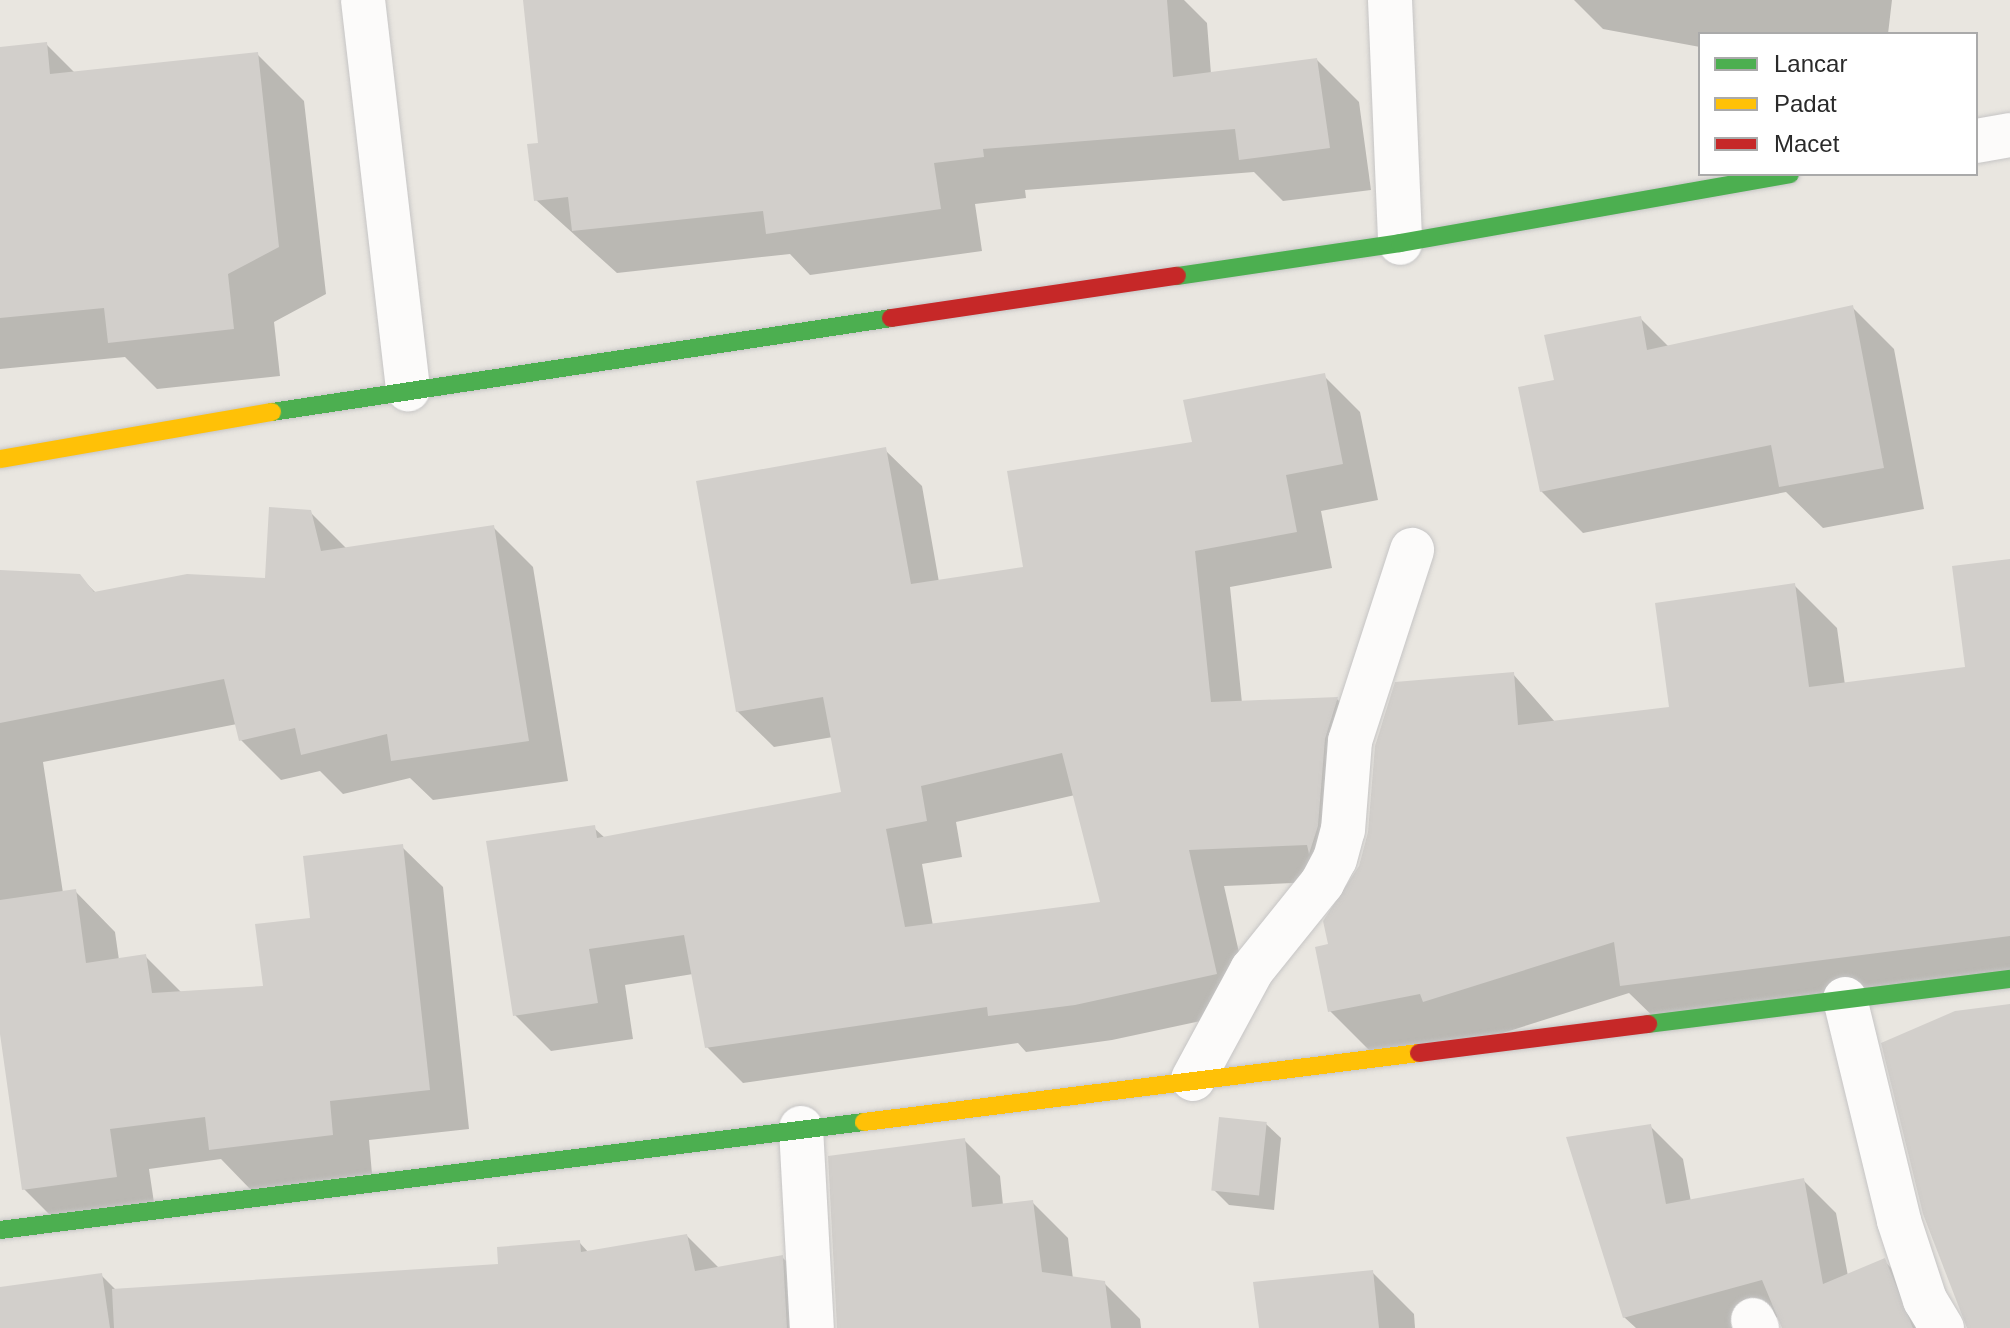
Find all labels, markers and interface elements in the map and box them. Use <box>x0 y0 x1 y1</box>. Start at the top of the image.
legend <box>1698 32 1978 176</box>
text: Lancar <box>1774 50 1847 77</box>
text: Padat <box>1774 90 1837 117</box>
text: Macet <box>1774 130 1839 157</box>

